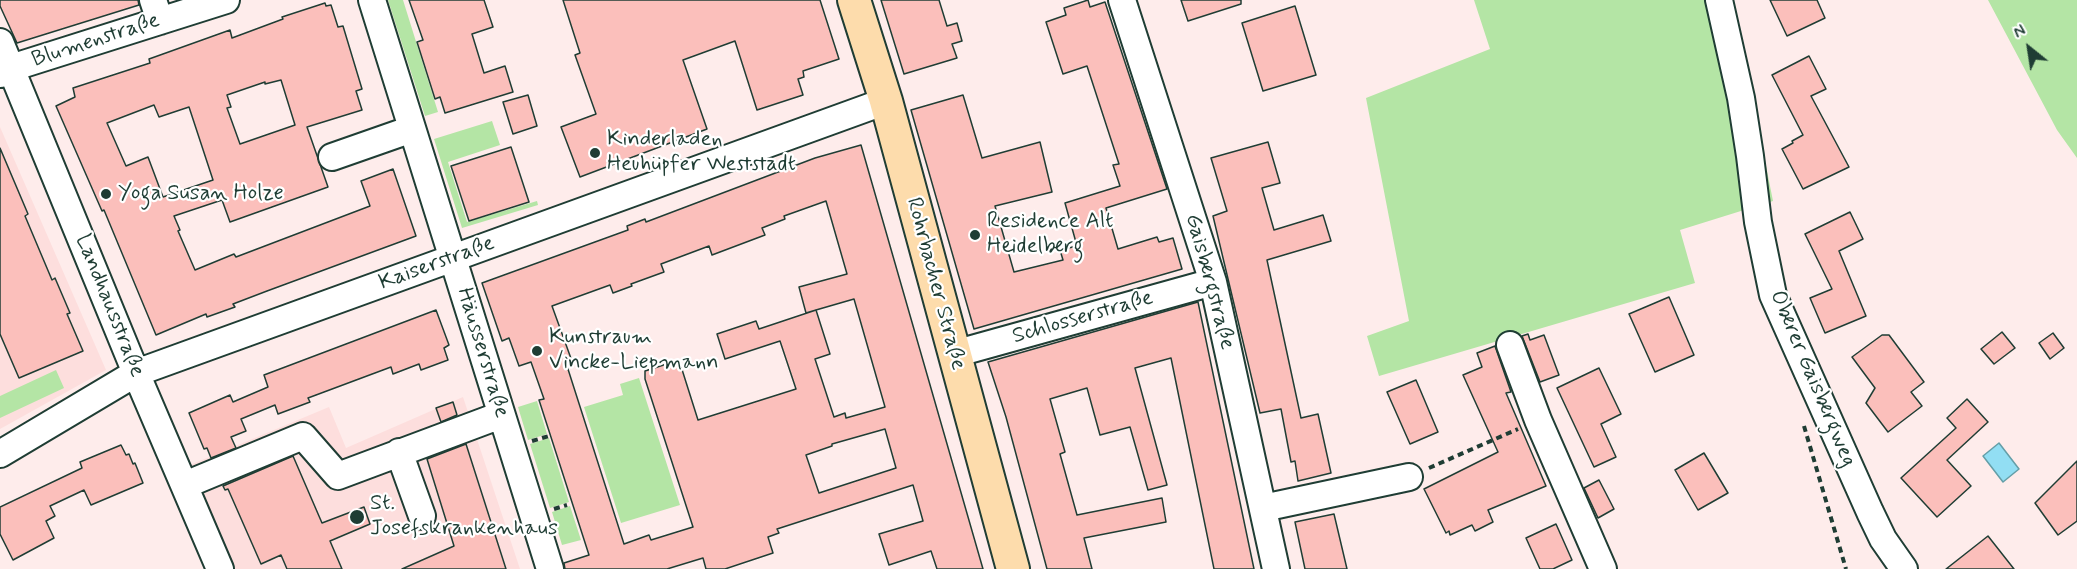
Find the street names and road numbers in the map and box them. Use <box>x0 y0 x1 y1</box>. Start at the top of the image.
street label: Blumenstraße <box>29 8 163 74</box>
street label: Rohrbacher Straße <box>899 195 971 373</box>
street label: Gaisbergstraße <box>1178 211 1240 353</box>
street label: Landhausstraße <box>68 231 150 381</box>
street label: Kaiserstraße <box>376 231 498 297</box>
street label: Häusserstraße <box>450 285 514 421</box>
street label: Schlosserstraße <box>1010 285 1156 351</box>
street label: Oberer Gaisbergweg <box>1763 287 1861 471</box>

